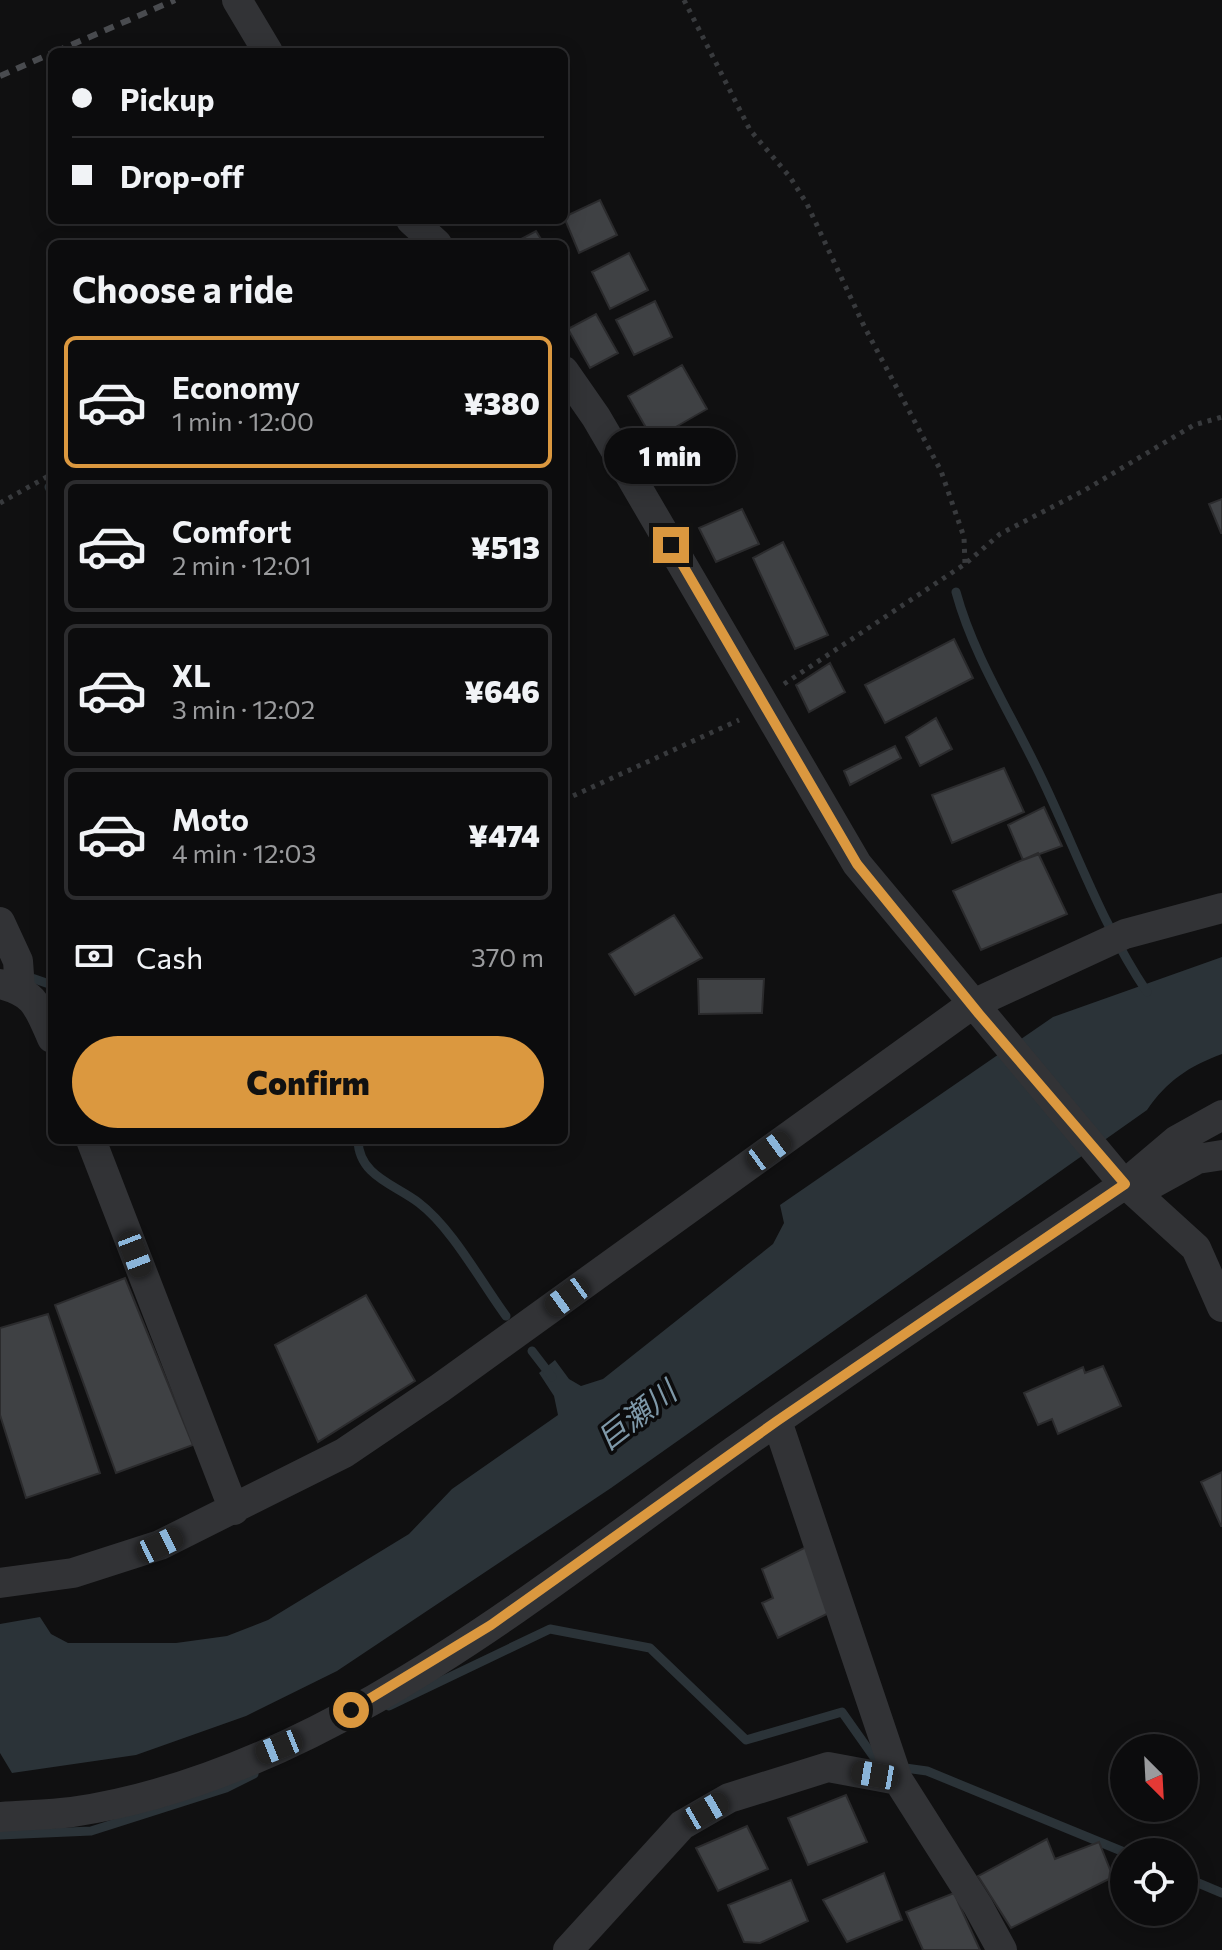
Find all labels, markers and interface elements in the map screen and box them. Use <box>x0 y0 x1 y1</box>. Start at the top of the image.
text: Pickup <box>120 80 214 117</box>
text: Drop-off <box>120 157 244 194</box>
text: Choose a ride <box>72 266 293 310</box>
icon: car <box>76 366 148 438</box>
text: Economy <box>172 368 300 405</box>
text: ¥380 <box>464 384 540 421</box>
text: 1 min · 12:00 <box>172 405 314 436</box>
callout: 1 min <box>605 429 737 485</box>
text: 1 min <box>639 440 701 471</box>
icon: car <box>76 510 148 582</box>
text: Comfort <box>172 512 291 549</box>
route end <box>653 527 689 563</box>
text: ¥513 <box>471 528 540 565</box>
text: 2 min · 12:01 <box>172 549 312 580</box>
icon: car <box>76 654 148 726</box>
text: XL <box>172 656 211 693</box>
text: ¥646 <box>464 672 540 709</box>
text: 3 min · 12:02 <box>172 693 315 724</box>
icon: car <box>76 798 148 870</box>
text: Moto <box>172 800 249 837</box>
text: ¥474 <box>468 816 540 853</box>
text: 4 min · 12:03 <box>172 837 316 868</box>
icon: cash <box>72 934 116 978</box>
text: Cash <box>136 938 203 975</box>
text: 370 m <box>471 941 544 972</box>
button: Confirm <box>72 1036 544 1128</box>
car <box>743 1127 795 1175</box>
car <box>115 1227 155 1281</box>
car <box>541 1273 593 1321</box>
water label: 巨瀬川 <box>589 1370 685 1456</box>
car <box>133 1524 187 1566</box>
route start <box>333 1692 369 1728</box>
car <box>252 1727 306 1767</box>
north arrow <box>1110 1734 1198 1822</box>
map controls <box>1110 1734 1198 1926</box>
car <box>849 1759 901 1791</box>
car <box>679 1789 733 1833</box>
button: locate <box>1110 1838 1198 1926</box>

